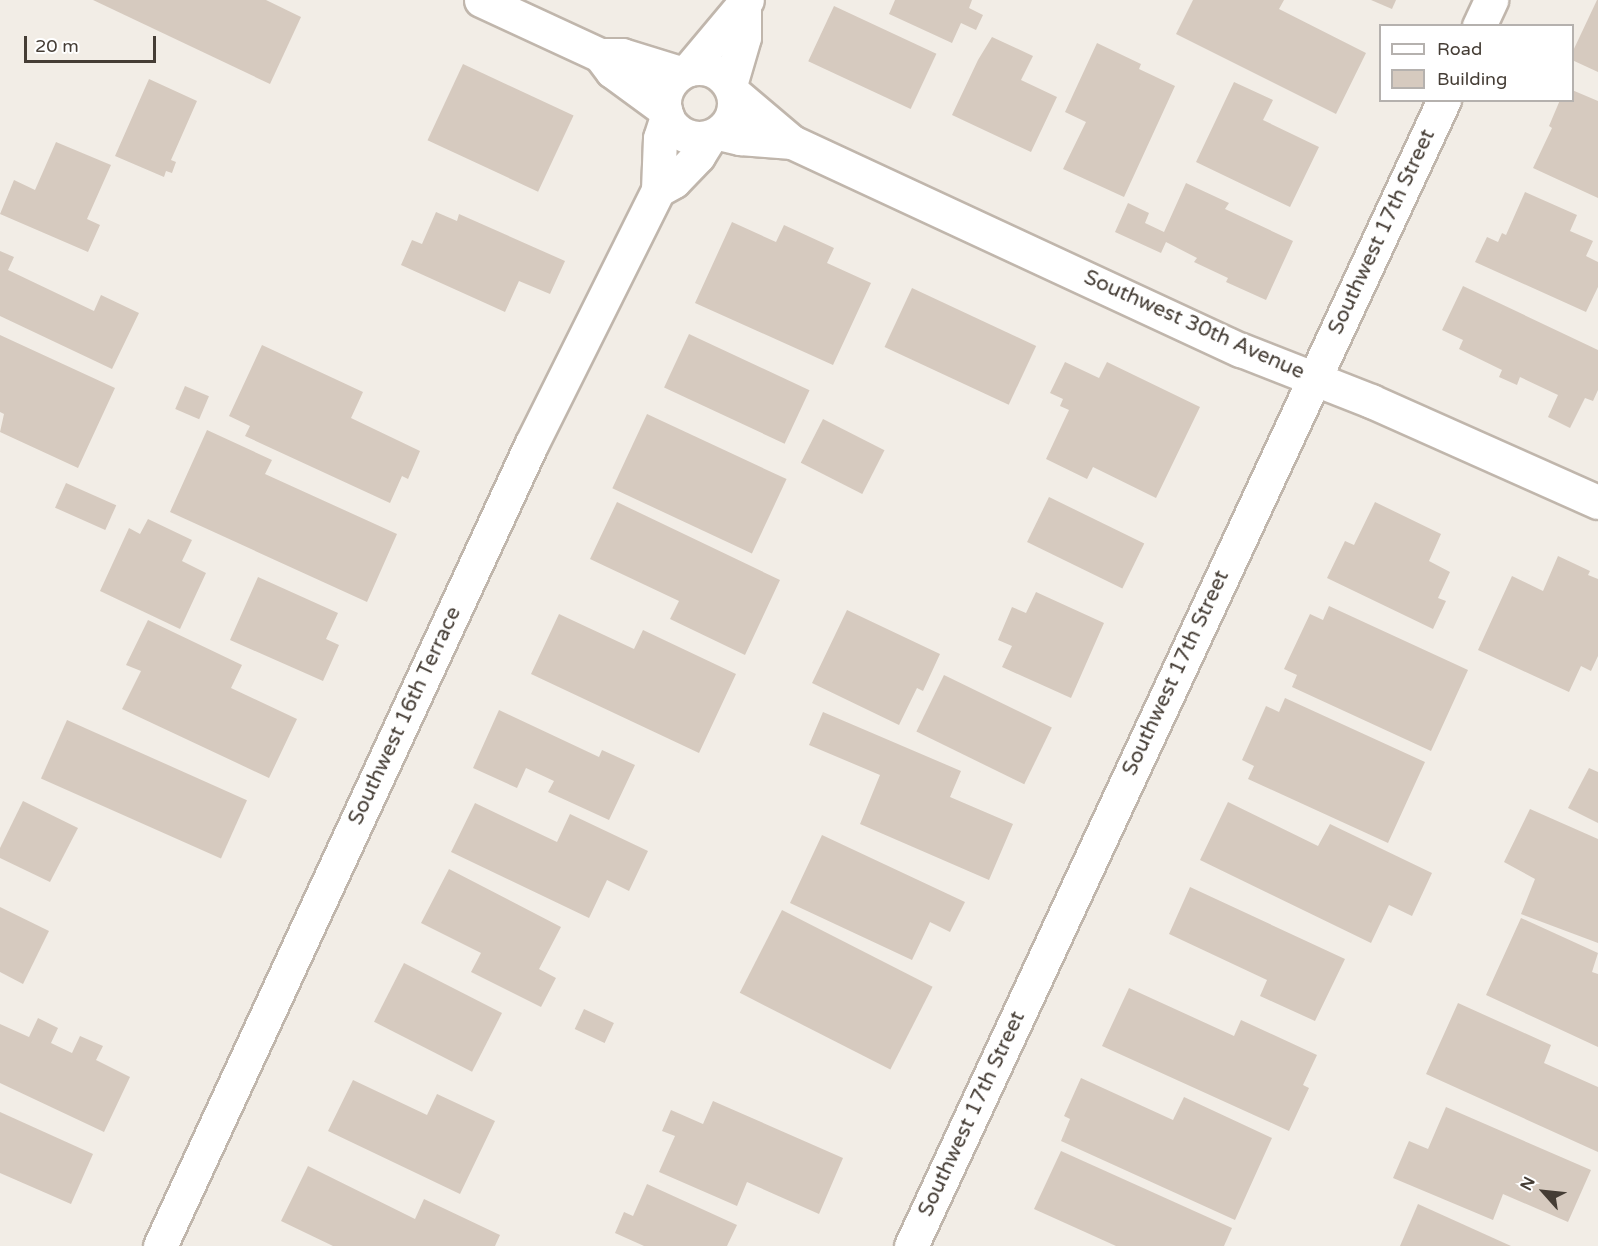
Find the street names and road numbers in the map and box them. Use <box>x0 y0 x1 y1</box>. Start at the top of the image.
street label: Southwest 17th Street <box>1323 125 1441 339</box>
street label: Southwest 30th Avenue <box>1080 265 1308 385</box>
street label: Southwest 17th Street <box>1117 566 1235 780</box>
street label: Southwest 16th Terrace <box>343 603 467 829</box>
street label: Southwest 17th Street <box>913 1007 1031 1221</box>

